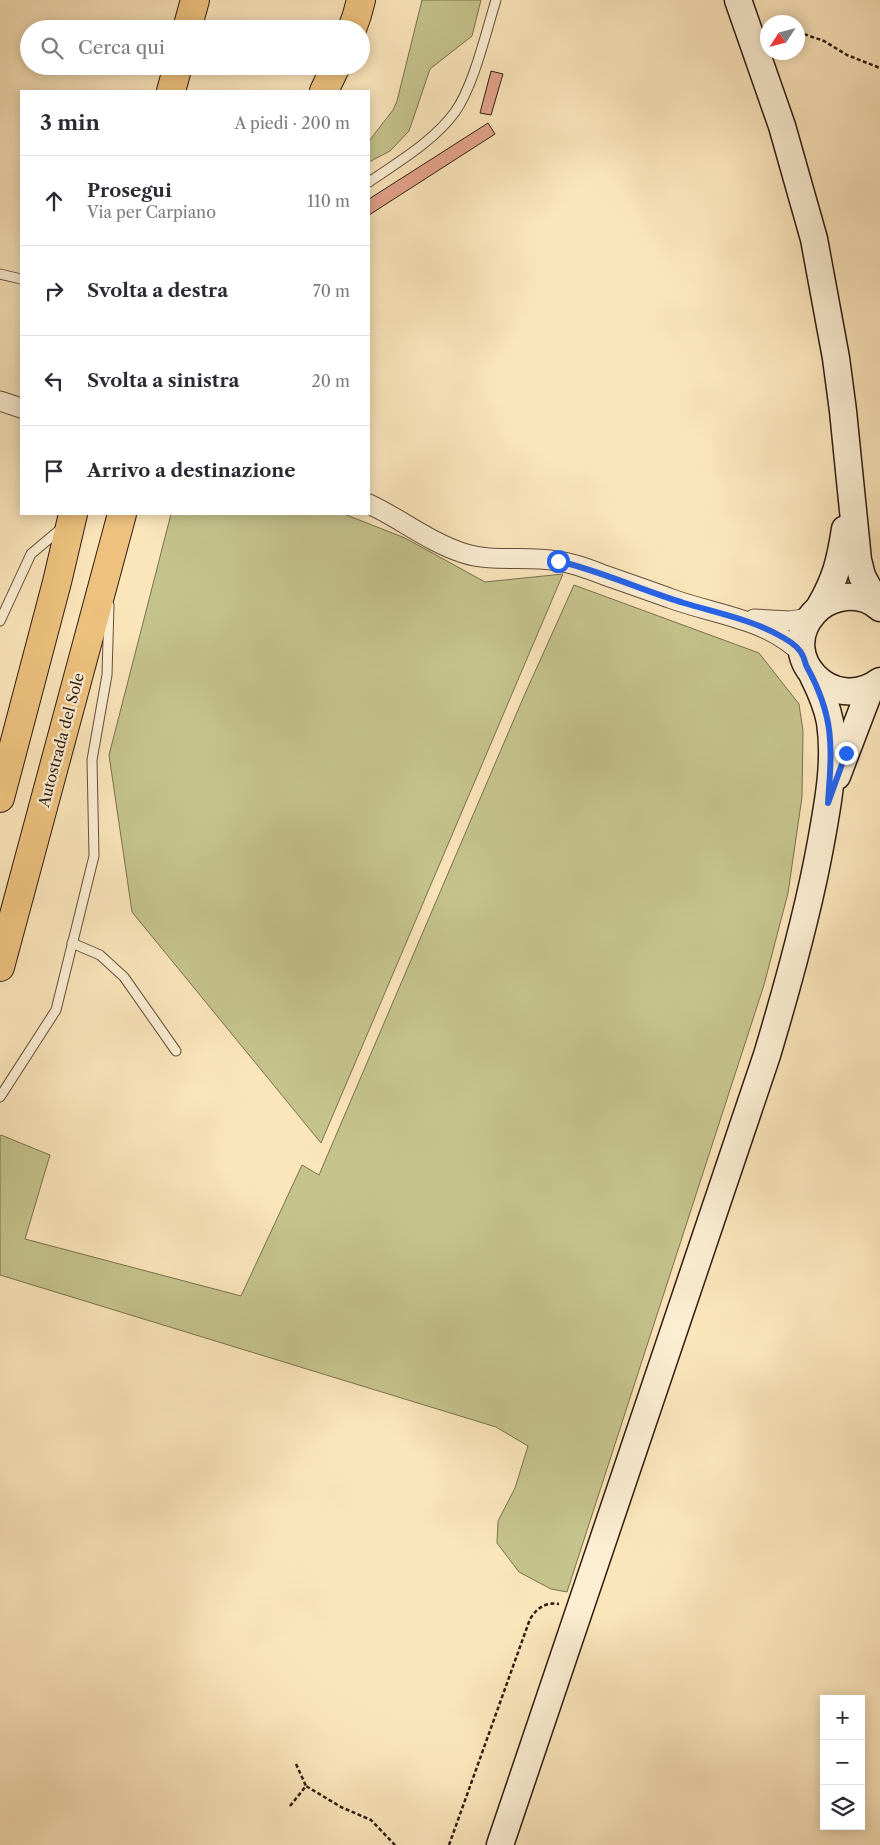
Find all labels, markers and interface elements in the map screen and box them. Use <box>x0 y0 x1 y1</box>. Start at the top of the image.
north arrow <box>760 15 805 60</box>
search box <box>20 20 370 75</box>
icon: search <box>38 34 66 62</box>
text: Cerca qui <box>78 36 165 59</box>
text: 3 min <box>40 110 100 135</box>
text: A piedi · 200 m <box>235 113 350 133</box>
text: Prosegui <box>87 179 172 202</box>
icon: ahead <box>40 187 68 215</box>
text: 110 m <box>307 191 350 211</box>
text: Via per Carpiano <box>87 202 216 222</box>
icon: right <box>40 277 68 305</box>
text: Svolta a destra <box>87 279 228 302</box>
text: 70 m <box>313 281 350 301</box>
icon: left <box>40 367 68 395</box>
text: Svolta a sinistra <box>87 369 240 392</box>
text: 20 m <box>311 371 350 391</box>
icon: arrive <box>40 457 68 485</box>
text: Arrivo a destinazione <box>87 459 296 482</box>
route start <box>547 550 570 573</box>
street label: Autostrada del Sole <box>34 671 88 810</box>
route end <box>835 742 858 765</box>
map controls <box>820 1695 865 1830</box>
button: + <box>820 1695 865 1740</box>
button: − <box>820 1740 865 1785</box>
button: layers <box>820 1785 865 1830</box>

